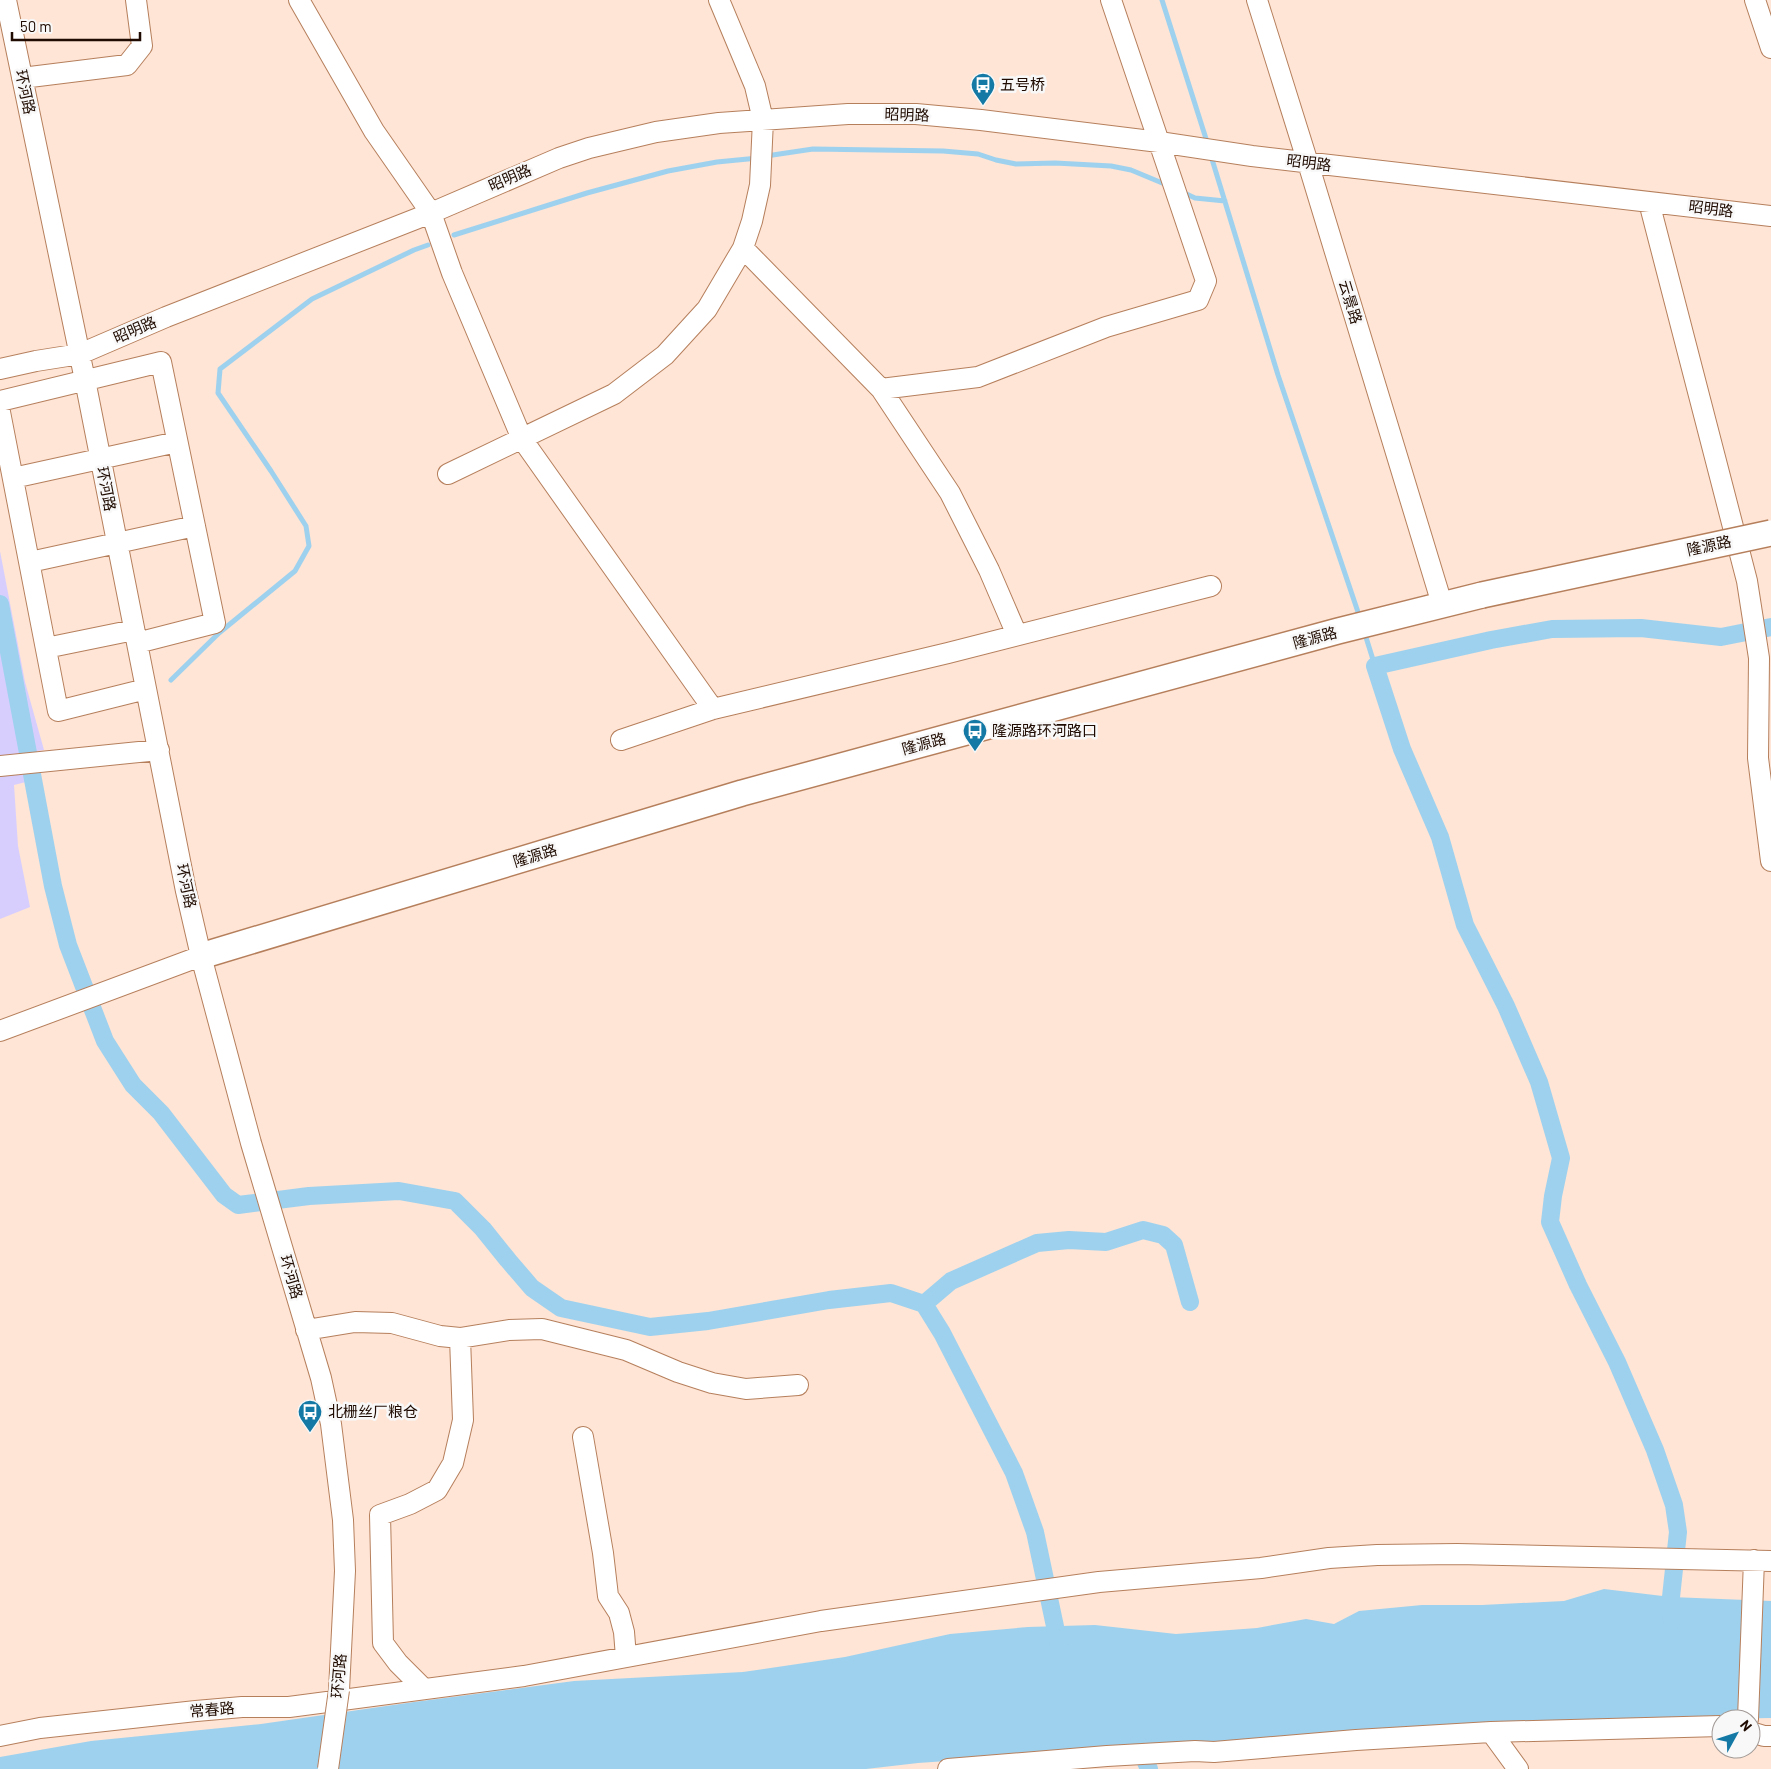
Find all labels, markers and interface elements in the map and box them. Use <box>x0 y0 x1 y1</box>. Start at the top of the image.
scale bar <box>12 10 140 42</box>
text: 50 m <box>20 17 52 35</box>
street label: 环河路 <box>12 68 39 116</box>
bus stop icon: 五号桥 <box>970 72 996 106</box>
place label: 五号桥 <box>1000 75 1045 93</box>
street label: 昭明路 <box>884 104 930 124</box>
street label: 昭明路 <box>1286 150 1333 174</box>
street label: 昭明路 <box>485 160 534 194</box>
street label: 昭明路 <box>1688 196 1735 220</box>
street label: 云景路 <box>1336 278 1366 326</box>
street label: 昭明路 <box>110 312 159 346</box>
street label: 环河路 <box>94 465 120 513</box>
street label: 隆源路 <box>1685 532 1733 559</box>
street label: 隆源路 <box>1291 623 1339 652</box>
bus stop icon: 隆源路环河路口 <box>962 718 988 752</box>
place label: 隆源路环河路口 <box>992 721 1097 739</box>
street label: 隆源路 <box>900 729 948 758</box>
street label: 隆源路 <box>511 840 559 870</box>
street label: 环河路 <box>173 862 200 910</box>
street label: 环河路 <box>277 1253 307 1301</box>
bus stop icon: 北栅丝厂粮仓 <box>297 1399 323 1433</box>
place label: 北栅丝厂粮仓 <box>328 1402 418 1420</box>
street label: 环河路 <box>327 1653 349 1699</box>
street label: 常春路 <box>189 1698 235 1720</box>
north arrow <box>1711 1709 1761 1759</box>
text: N <box>1737 1716 1756 1734</box>

